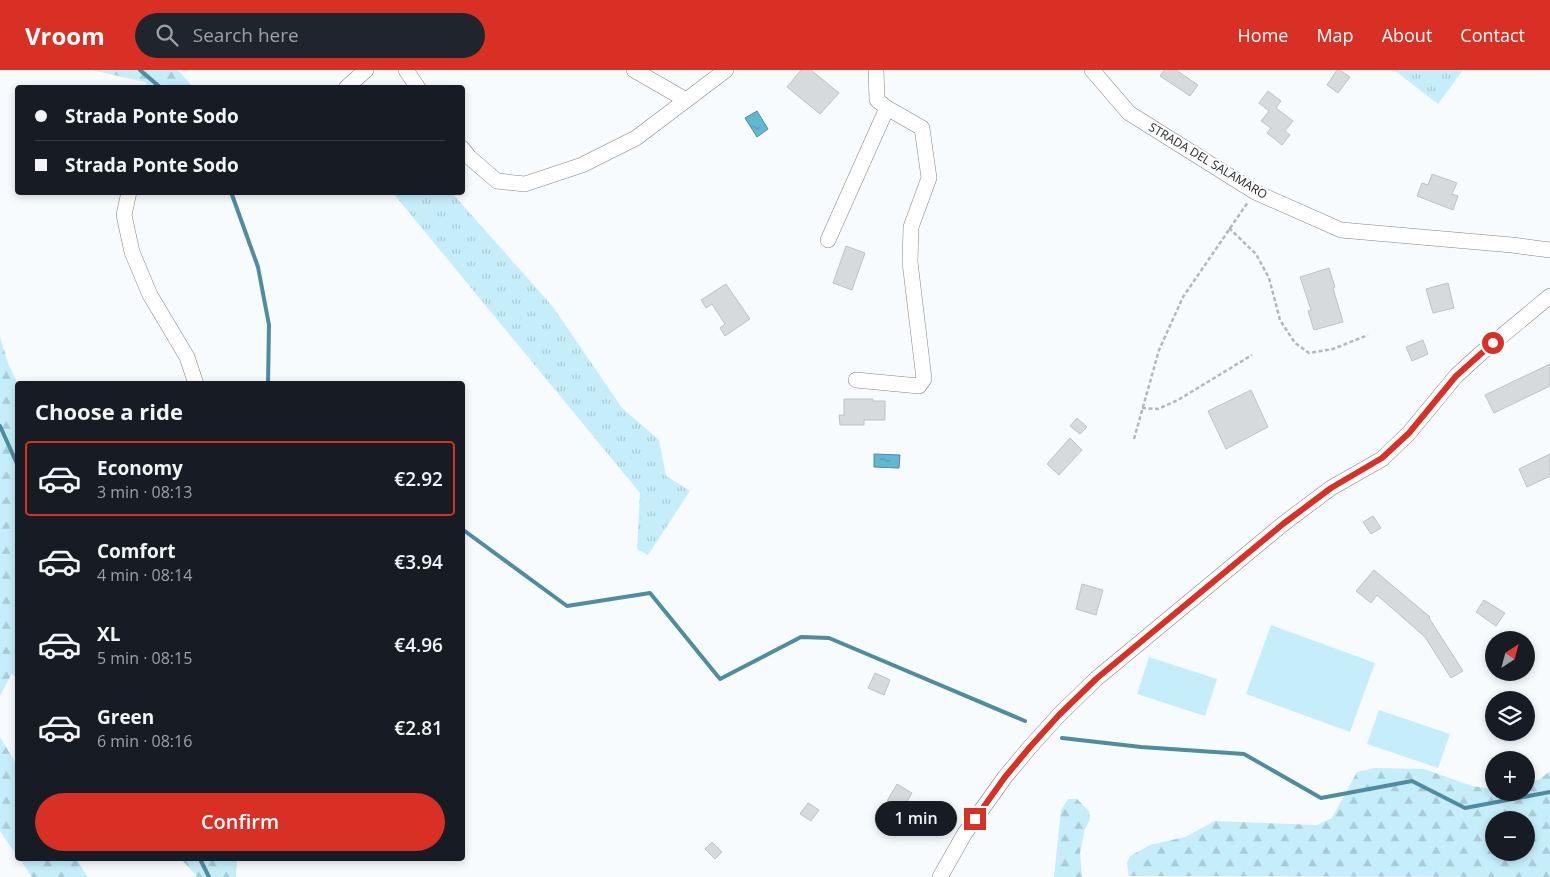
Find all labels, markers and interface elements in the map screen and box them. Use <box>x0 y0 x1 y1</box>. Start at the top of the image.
search box <box>135 13 485 58</box>
text: Vroom <box>25 19 105 52</box>
icon: search <box>153 21 181 49</box>
text: Search here <box>193 22 299 48</box>
text: Home <box>1238 23 1288 47</box>
text: Map <box>1316 23 1354 47</box>
text: About <box>1382 23 1432 47</box>
text: Contact <box>1460 23 1525 47</box>
text: Strada Ponte Sodo <box>65 103 239 129</box>
street label: STRADA DEL SALAMARO <box>1146 118 1271 203</box>
text: Strada Ponte Sodo <box>65 152 239 178</box>
route start <box>1482 332 1504 354</box>
text: Choose a ride <box>35 396 183 426</box>
text: Economy <box>97 455 183 481</box>
icon: car <box>37 456 82 501</box>
text: €2.92 <box>394 466 443 492</box>
text: 3 min · 08:13 <box>97 481 192 503</box>
text: Comfort <box>97 538 176 564</box>
icon: car <box>37 539 82 584</box>
text: €3.94 <box>394 549 443 575</box>
text: 4 min · 08:14 <box>97 564 192 586</box>
text: XL <box>97 621 120 647</box>
icon: car <box>37 622 82 667</box>
north arrow <box>1485 631 1535 681</box>
map controls <box>1485 631 1535 861</box>
text: €4.96 <box>394 632 443 658</box>
text: 5 min · 08:15 <box>97 647 192 669</box>
button: layers <box>1485 691 1535 741</box>
text: Green <box>97 704 154 730</box>
icon: car <box>37 705 82 750</box>
text: €2.81 <box>394 715 443 741</box>
text: 6 min · 08:16 <box>97 730 192 752</box>
button: + <box>1485 751 1535 801</box>
button: Confirm <box>35 793 445 851</box>
callout: 1 min <box>875 802 958 836</box>
text: 1 min <box>894 807 938 829</box>
route end <box>964 808 986 830</box>
button: − <box>1485 811 1535 861</box>

